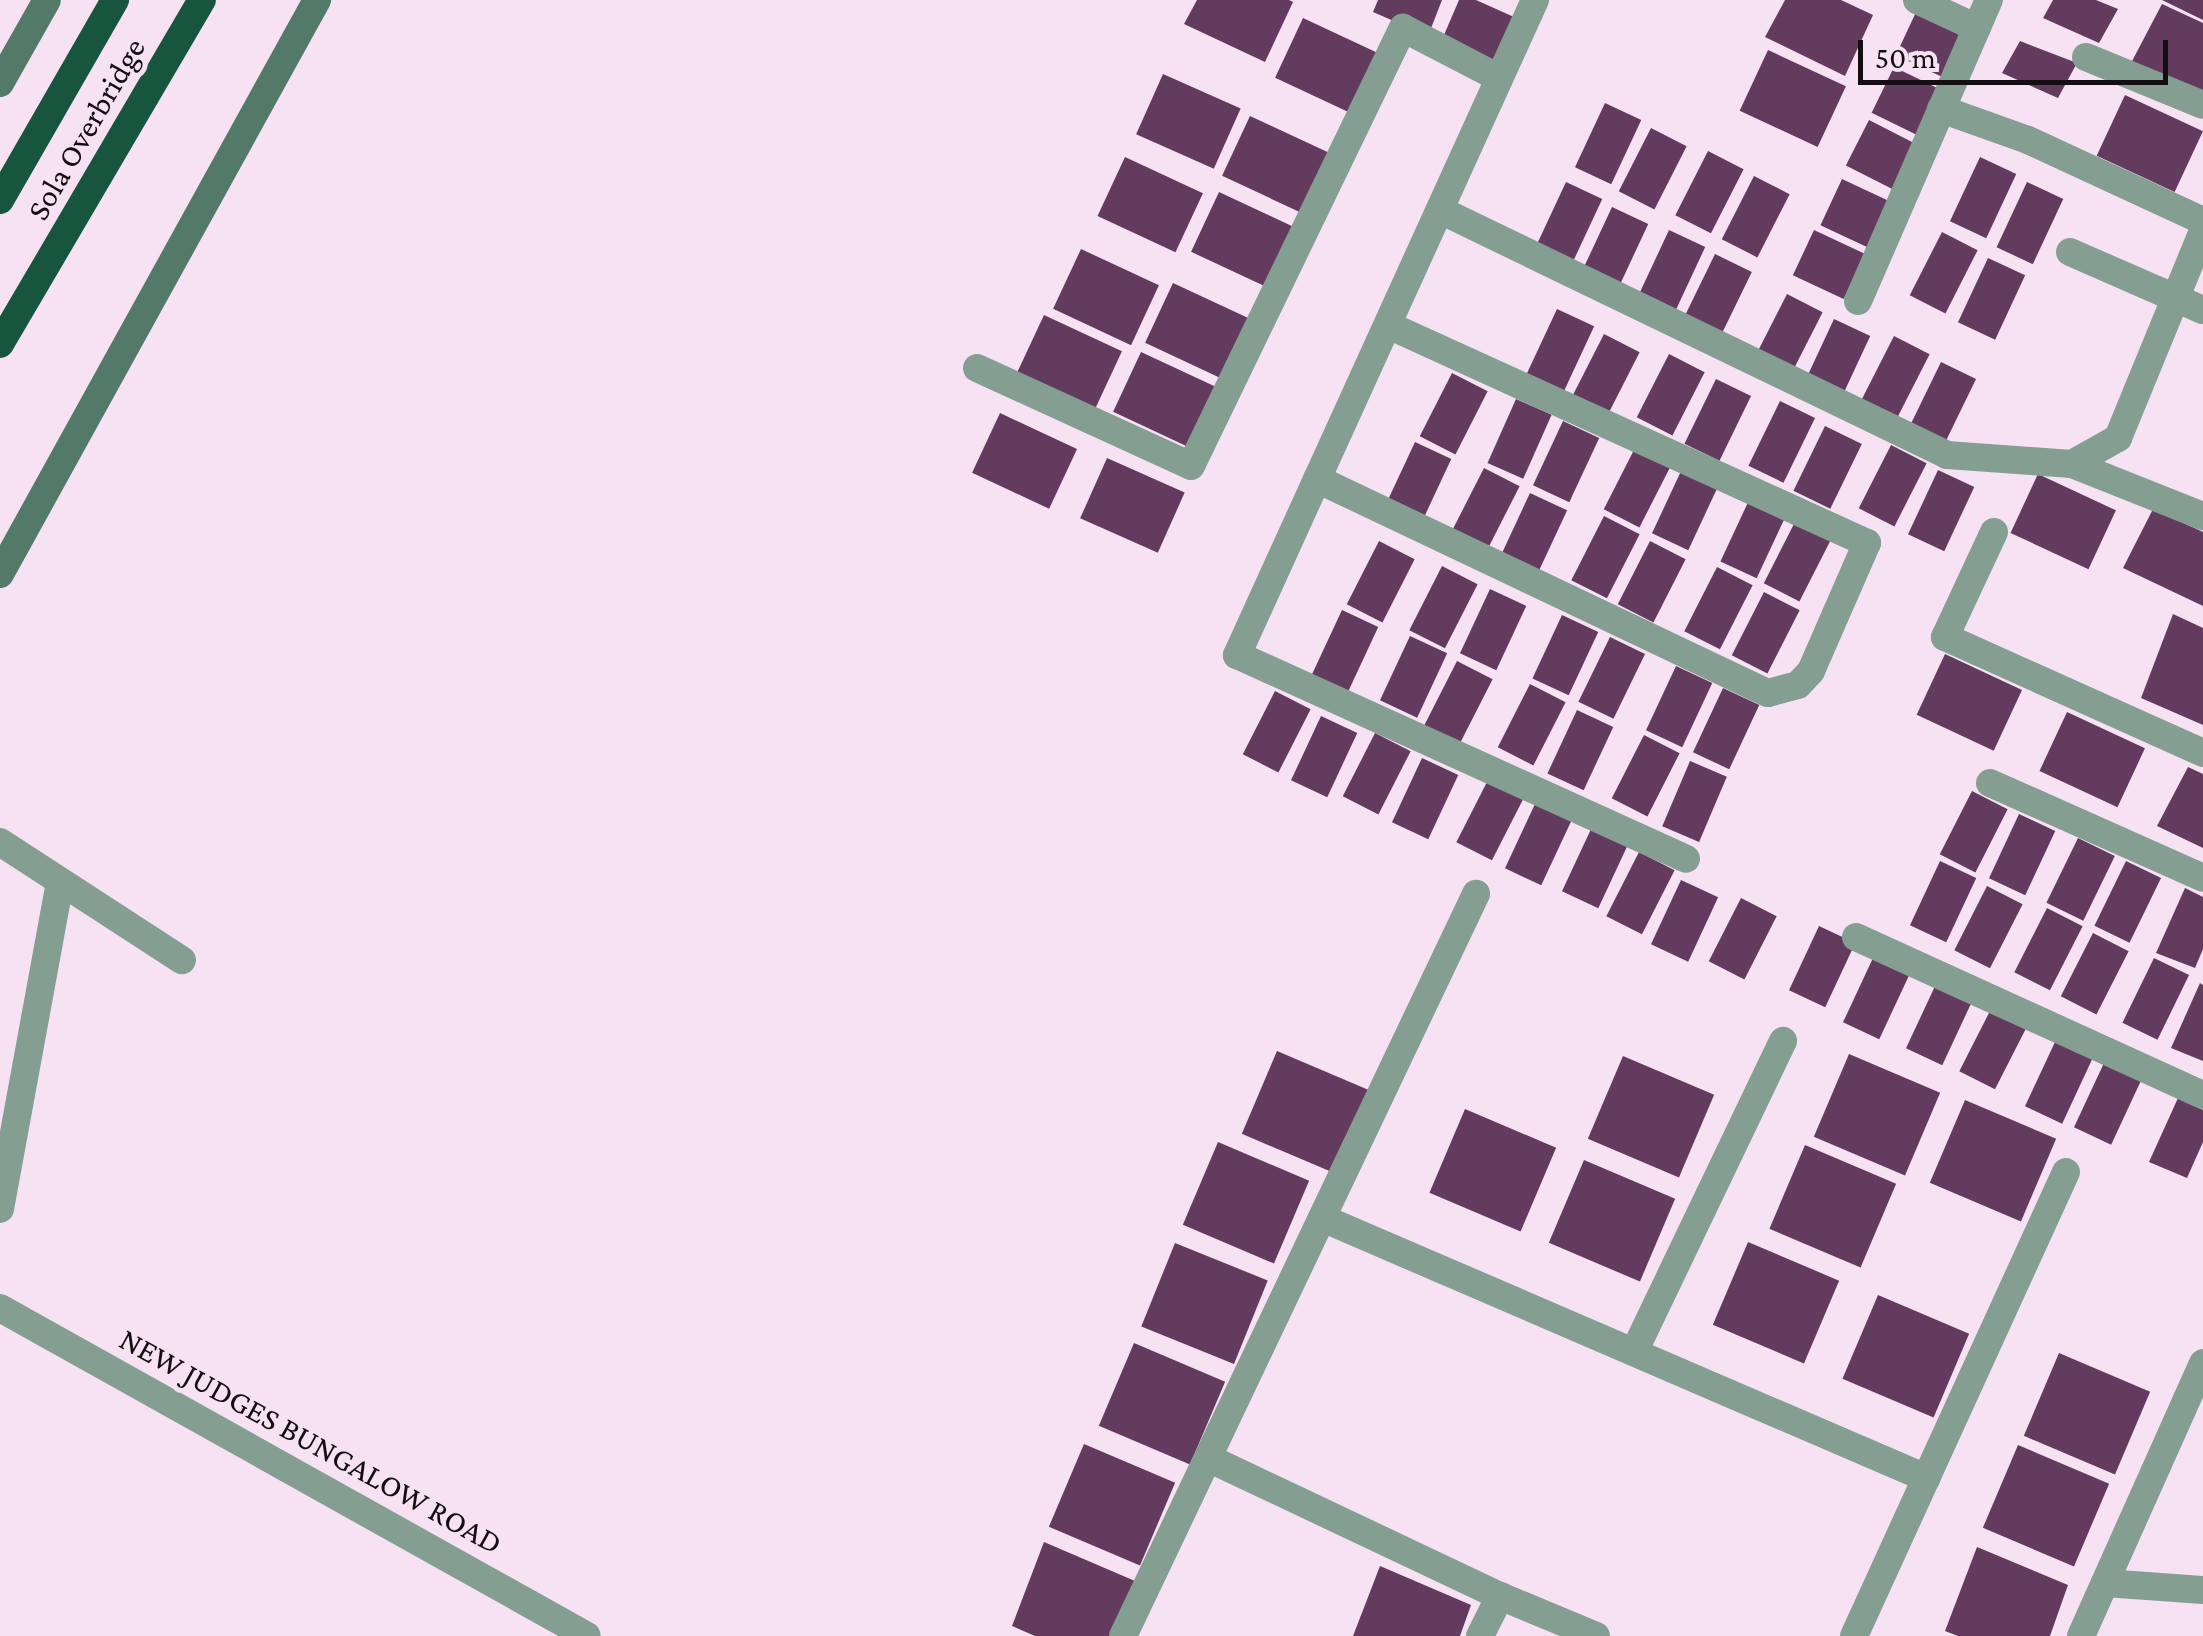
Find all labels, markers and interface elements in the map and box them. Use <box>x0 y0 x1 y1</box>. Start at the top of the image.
scale bar <box>1863 20 2173 82</box>
street label: Sola Overbridge <box>18 31 154 227</box>
text: 50 m <box>1875 41 1936 74</box>
street label: NEW JUDGES BUNGALOW ROAD <box>113 1320 509 1562</box>

